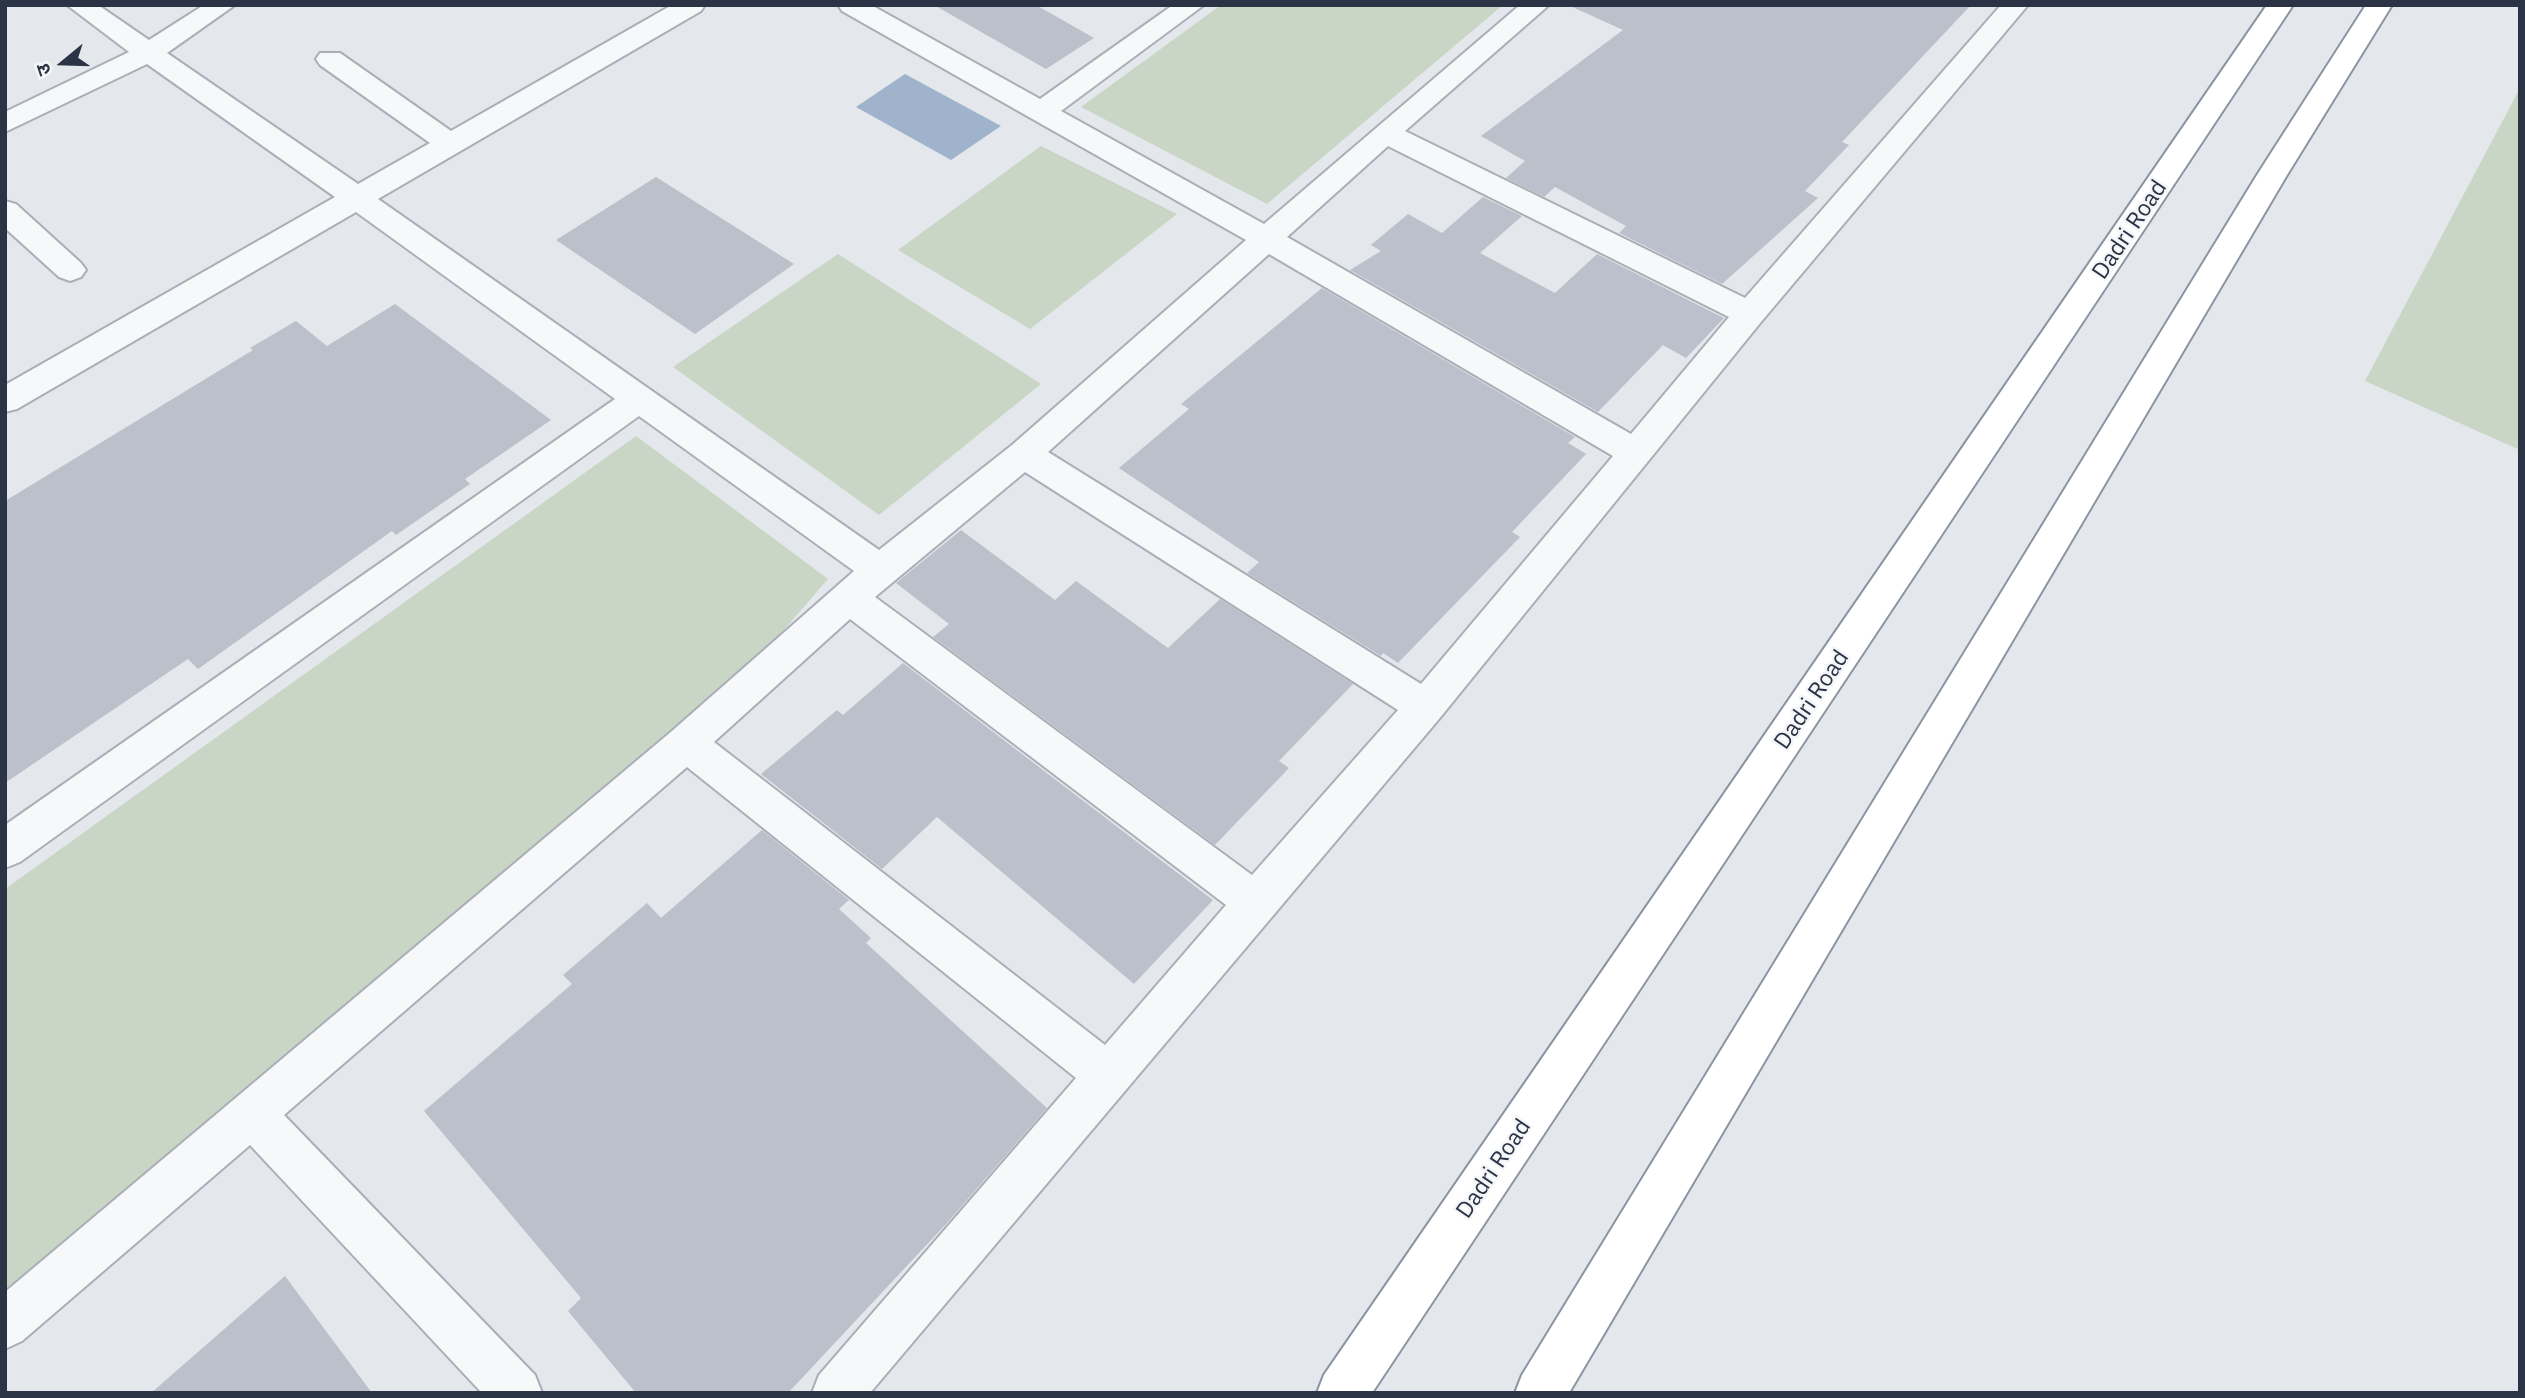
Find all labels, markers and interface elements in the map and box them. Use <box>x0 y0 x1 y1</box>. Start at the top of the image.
north arrow <box>28 28 98 98</box>
text: उ <box>30 61 56 79</box>
street label: Dadri Road <box>2087 175 2173 285</box>
street label: Dadri Road <box>1769 645 1855 755</box>
street label: Dadri Road <box>1451 1114 1537 1224</box>

